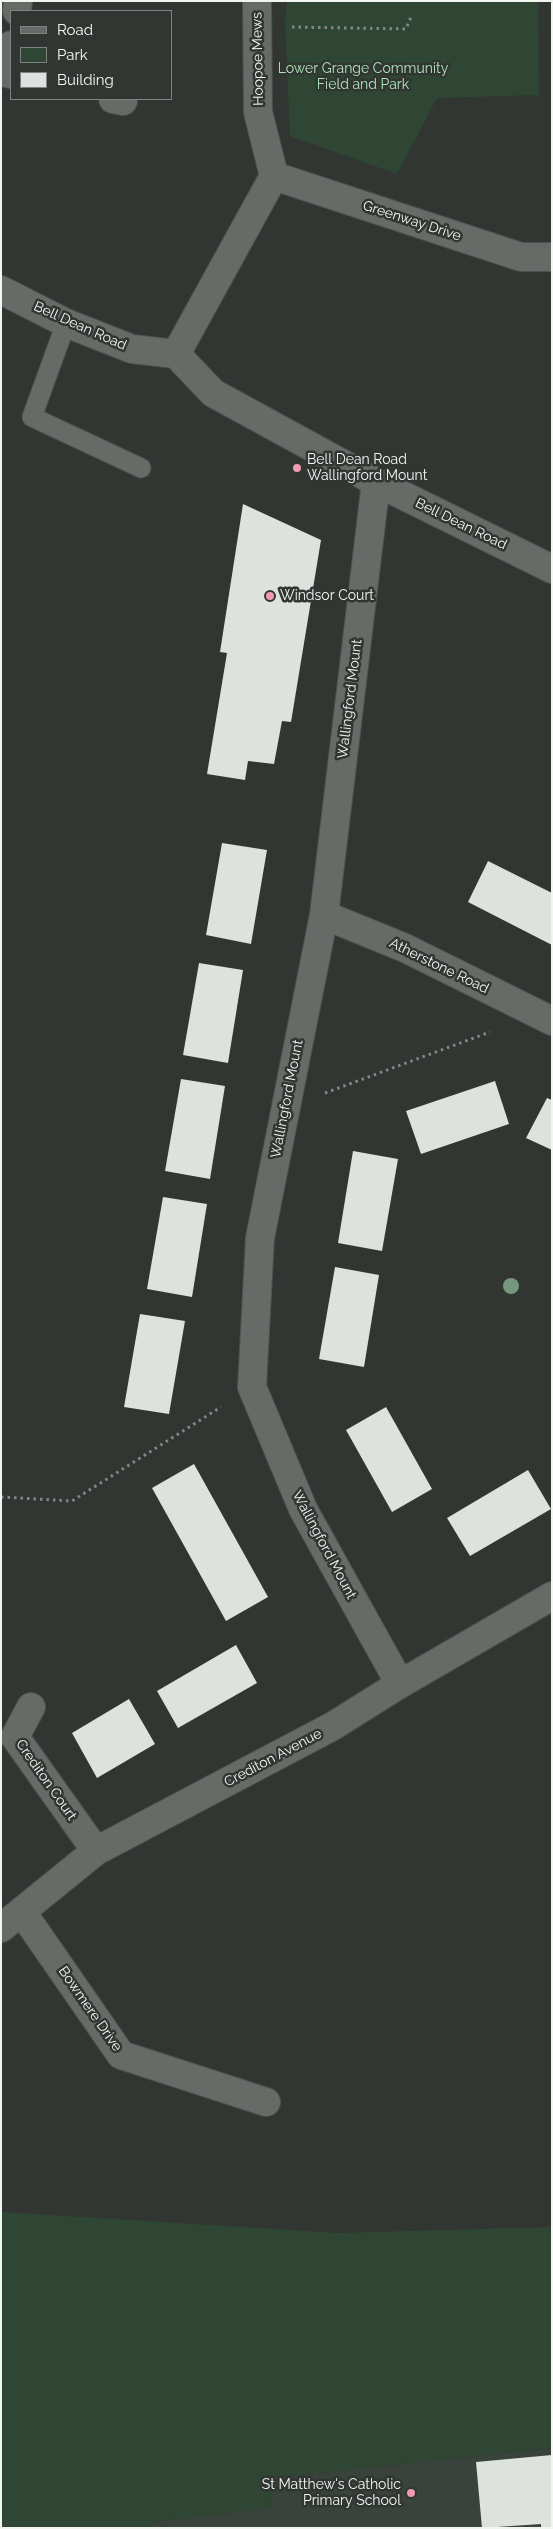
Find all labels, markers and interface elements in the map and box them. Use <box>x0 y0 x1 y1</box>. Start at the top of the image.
legend <box>10 10 172 100</box>
street label: Hoopoe Mews <box>249 12 267 106</box>
text: Road <box>57 21 93 39</box>
text: Park <box>57 46 88 64</box>
park label: Lower Grange Community Field and Park <box>278 61 448 94</box>
text: Building <box>57 71 114 89</box>
street label: Greenway Drive <box>361 197 463 245</box>
street label: Bell Dean Road <box>31 298 129 354</box>
place label: Bell Dean Road Wallingford Mount <box>307 452 427 484</box>
marker: Bell Dean Road Wallingford Mount <box>291 462 303 474</box>
street label: Bell Dean Road <box>412 495 510 553</box>
place label: Windsor Court <box>280 588 374 604</box>
marker: Windsor Court <box>264 590 276 602</box>
street label: Wallingford Mount <box>334 638 366 760</box>
street label: Atherstone Road <box>387 935 491 997</box>
street label: Wallingford Mount <box>267 1038 307 1160</box>
street label: Wallingford Mount <box>288 1488 360 1602</box>
street label: Crediton Avenue <box>221 1725 325 1791</box>
street label: Crediton Court <box>12 1736 80 1824</box>
street label: Bowmere Drive <box>55 1963 125 2055</box>
place label: St Matthew's Catholic Primary School <box>262 2477 401 2510</box>
marker: St Matthew's Catholic Primary School <box>405 2487 417 2499</box>

